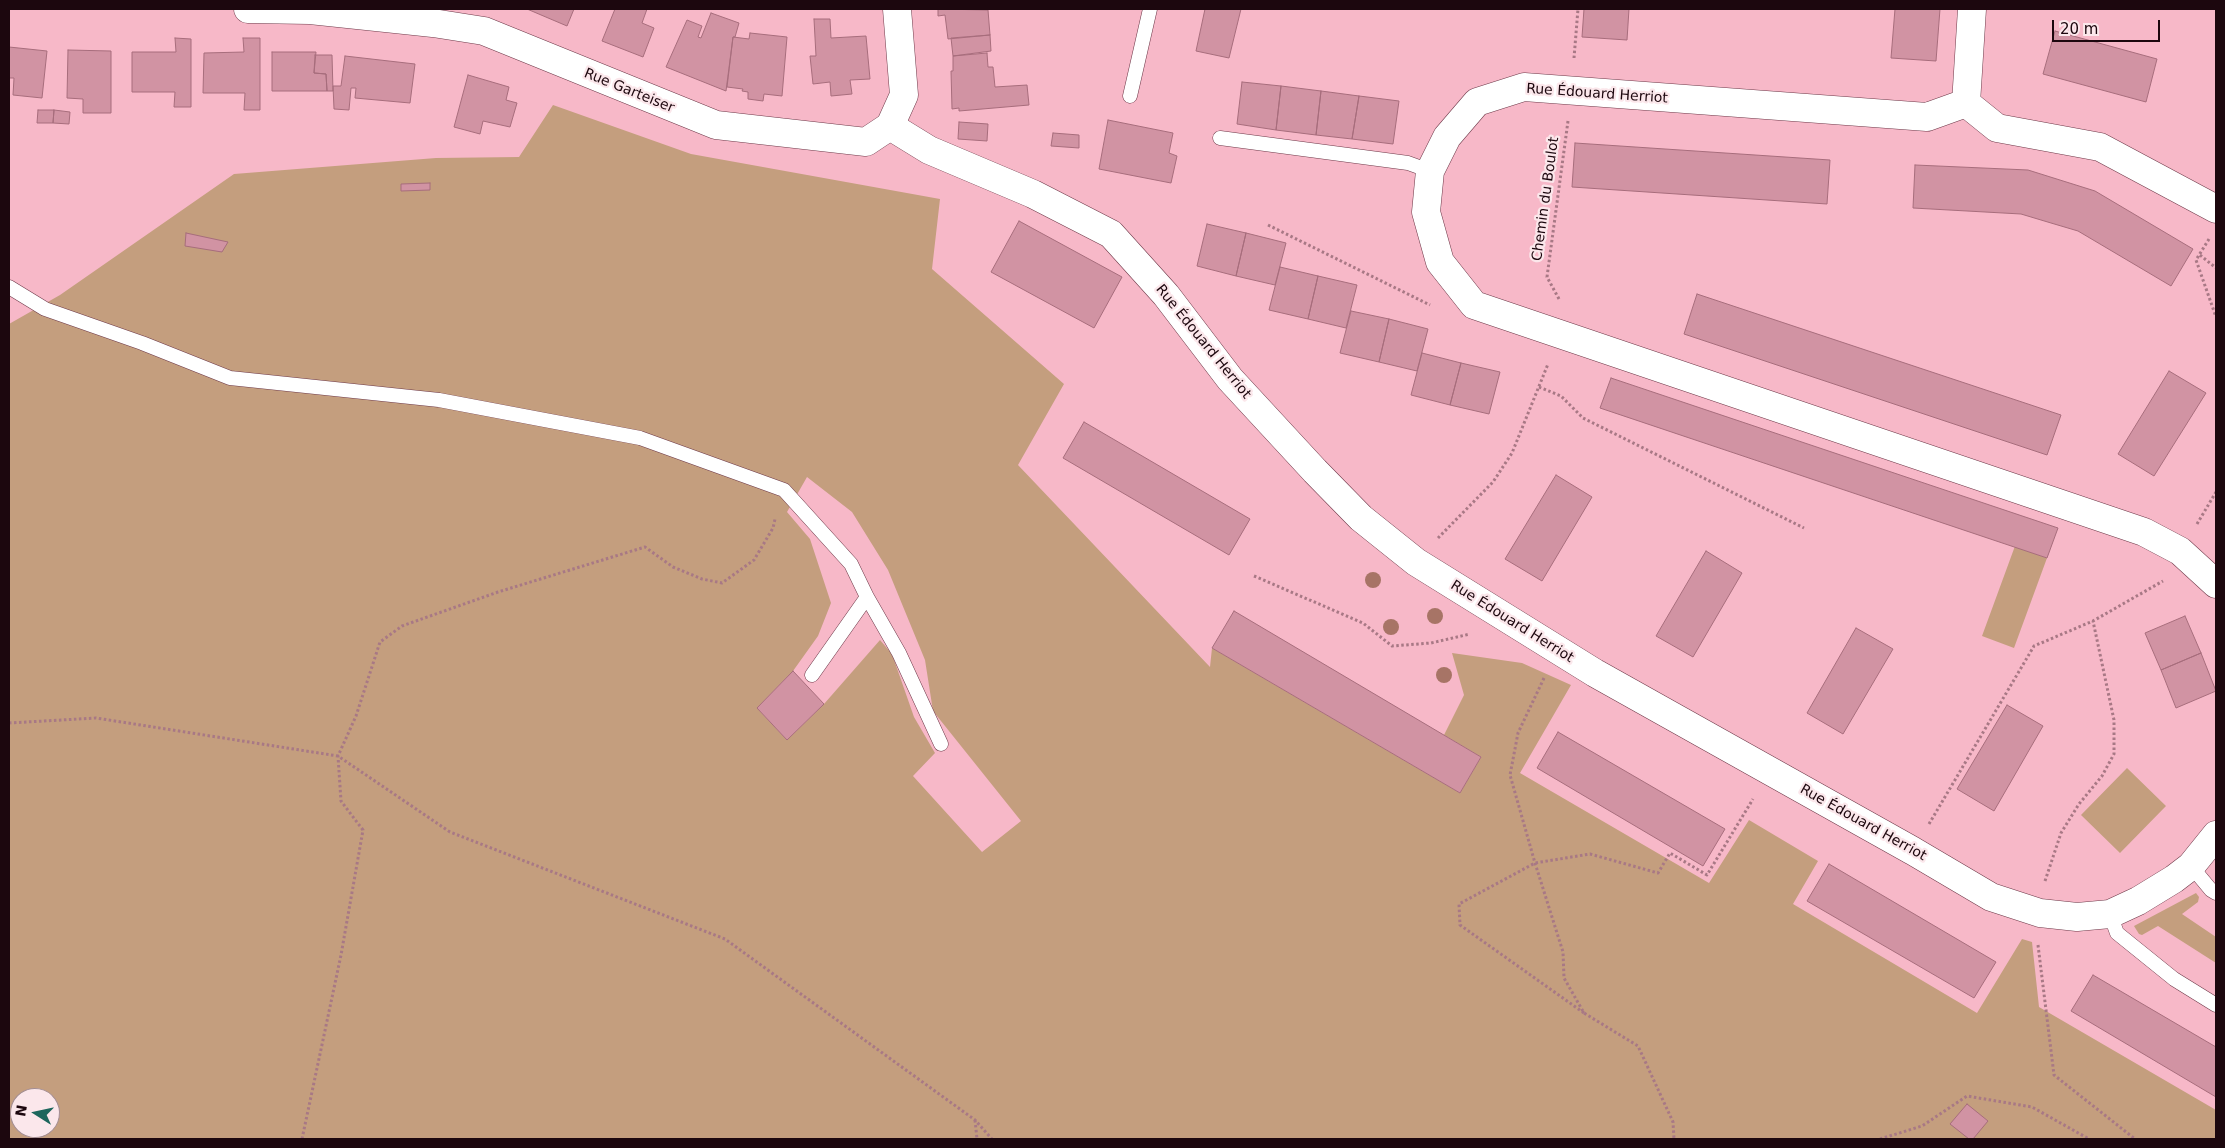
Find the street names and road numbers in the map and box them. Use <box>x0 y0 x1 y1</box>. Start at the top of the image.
street label: Rue Garteiser <box>581 65 677 117</box>
street label: Rue Édouard Herriot <box>1526 81 1668 107</box>
street label: Chemin du Boulot <box>1529 136 1563 262</box>
street label: Rue Édouard Herriot <box>1152 282 1254 402</box>
street label: Rue Édouard Herriot <box>1447 577 1577 667</box>
street label: Rue Édouard Herriot <box>1797 781 1929 865</box>

